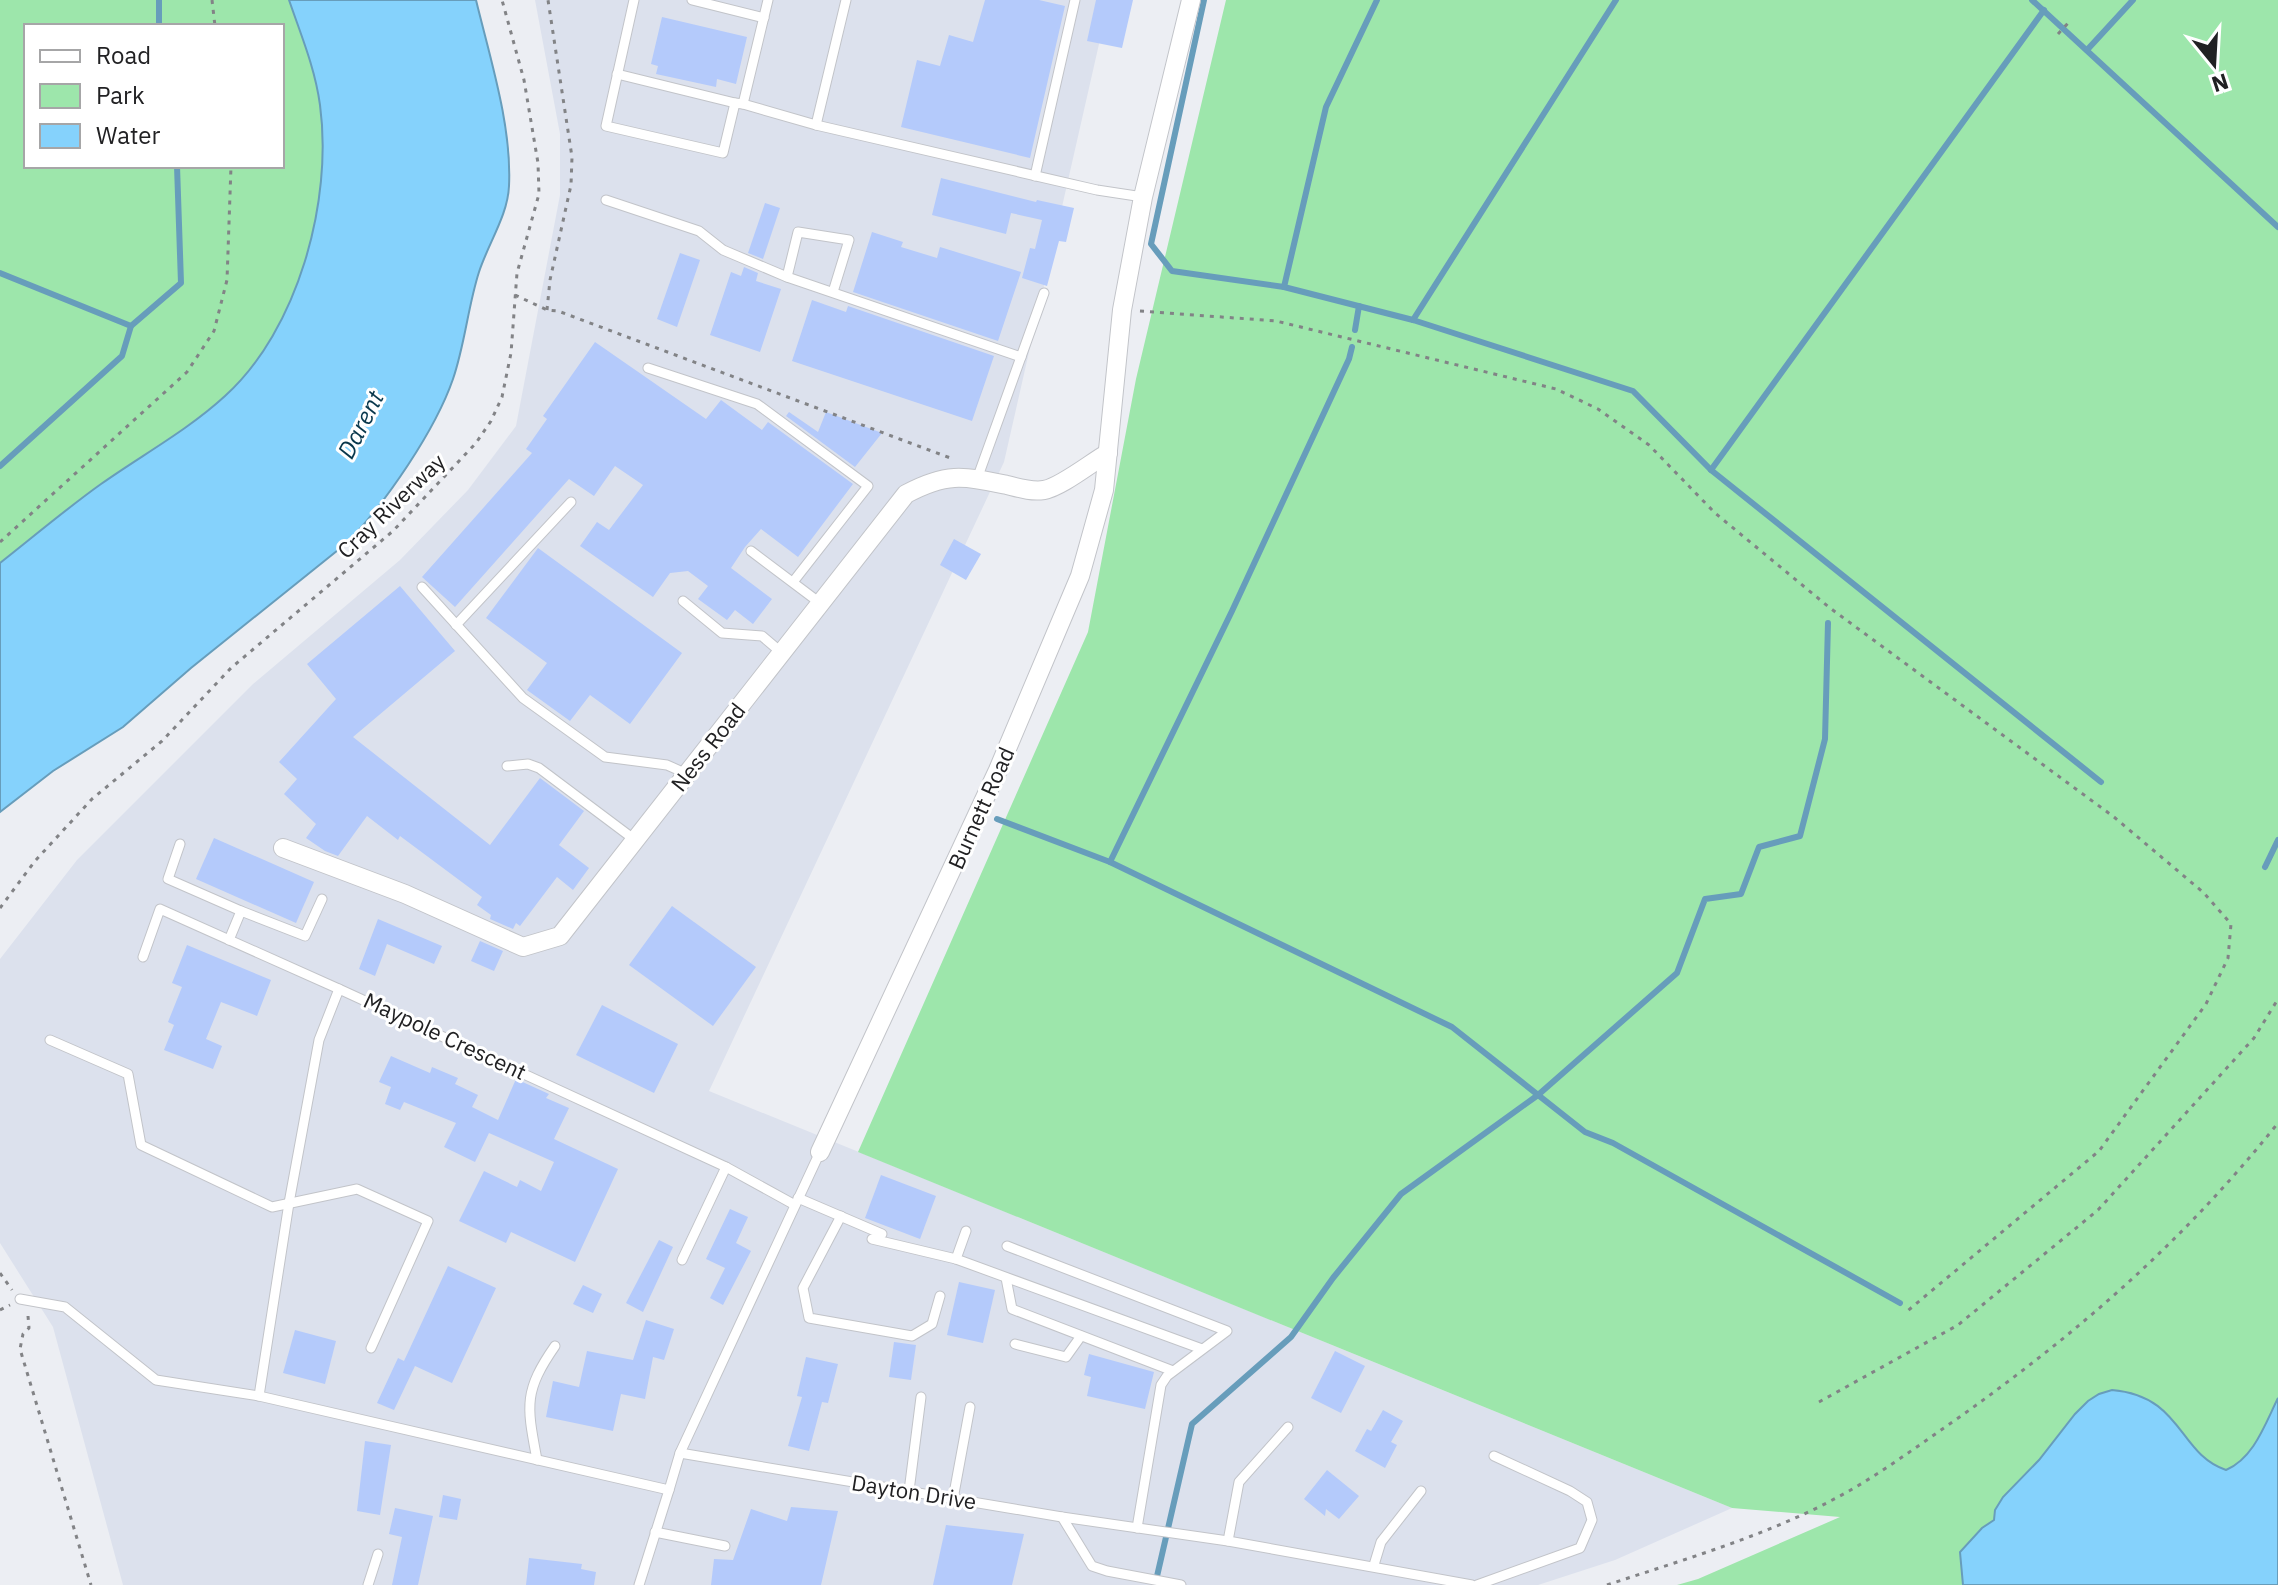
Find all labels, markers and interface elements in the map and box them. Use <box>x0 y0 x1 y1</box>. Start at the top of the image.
legend <box>24 24 284 168</box>
north arrow <box>2174 24 2254 104</box>
text: Road <box>96 39 151 71</box>
text: N <box>2208 67 2232 100</box>
text: Park <box>96 79 145 111</box>
text: Water <box>96 119 160 151</box>
water label: Darent <box>330 384 391 464</box>
street label: Cray Riverway <box>330 447 451 564</box>
street label: Ness Road <box>664 697 751 797</box>
street label: Burnett Road <box>941 742 1020 873</box>
street label: Maypole Crescent <box>359 985 531 1086</box>
street label: Dayton Drive <box>850 1467 979 1516</box>

